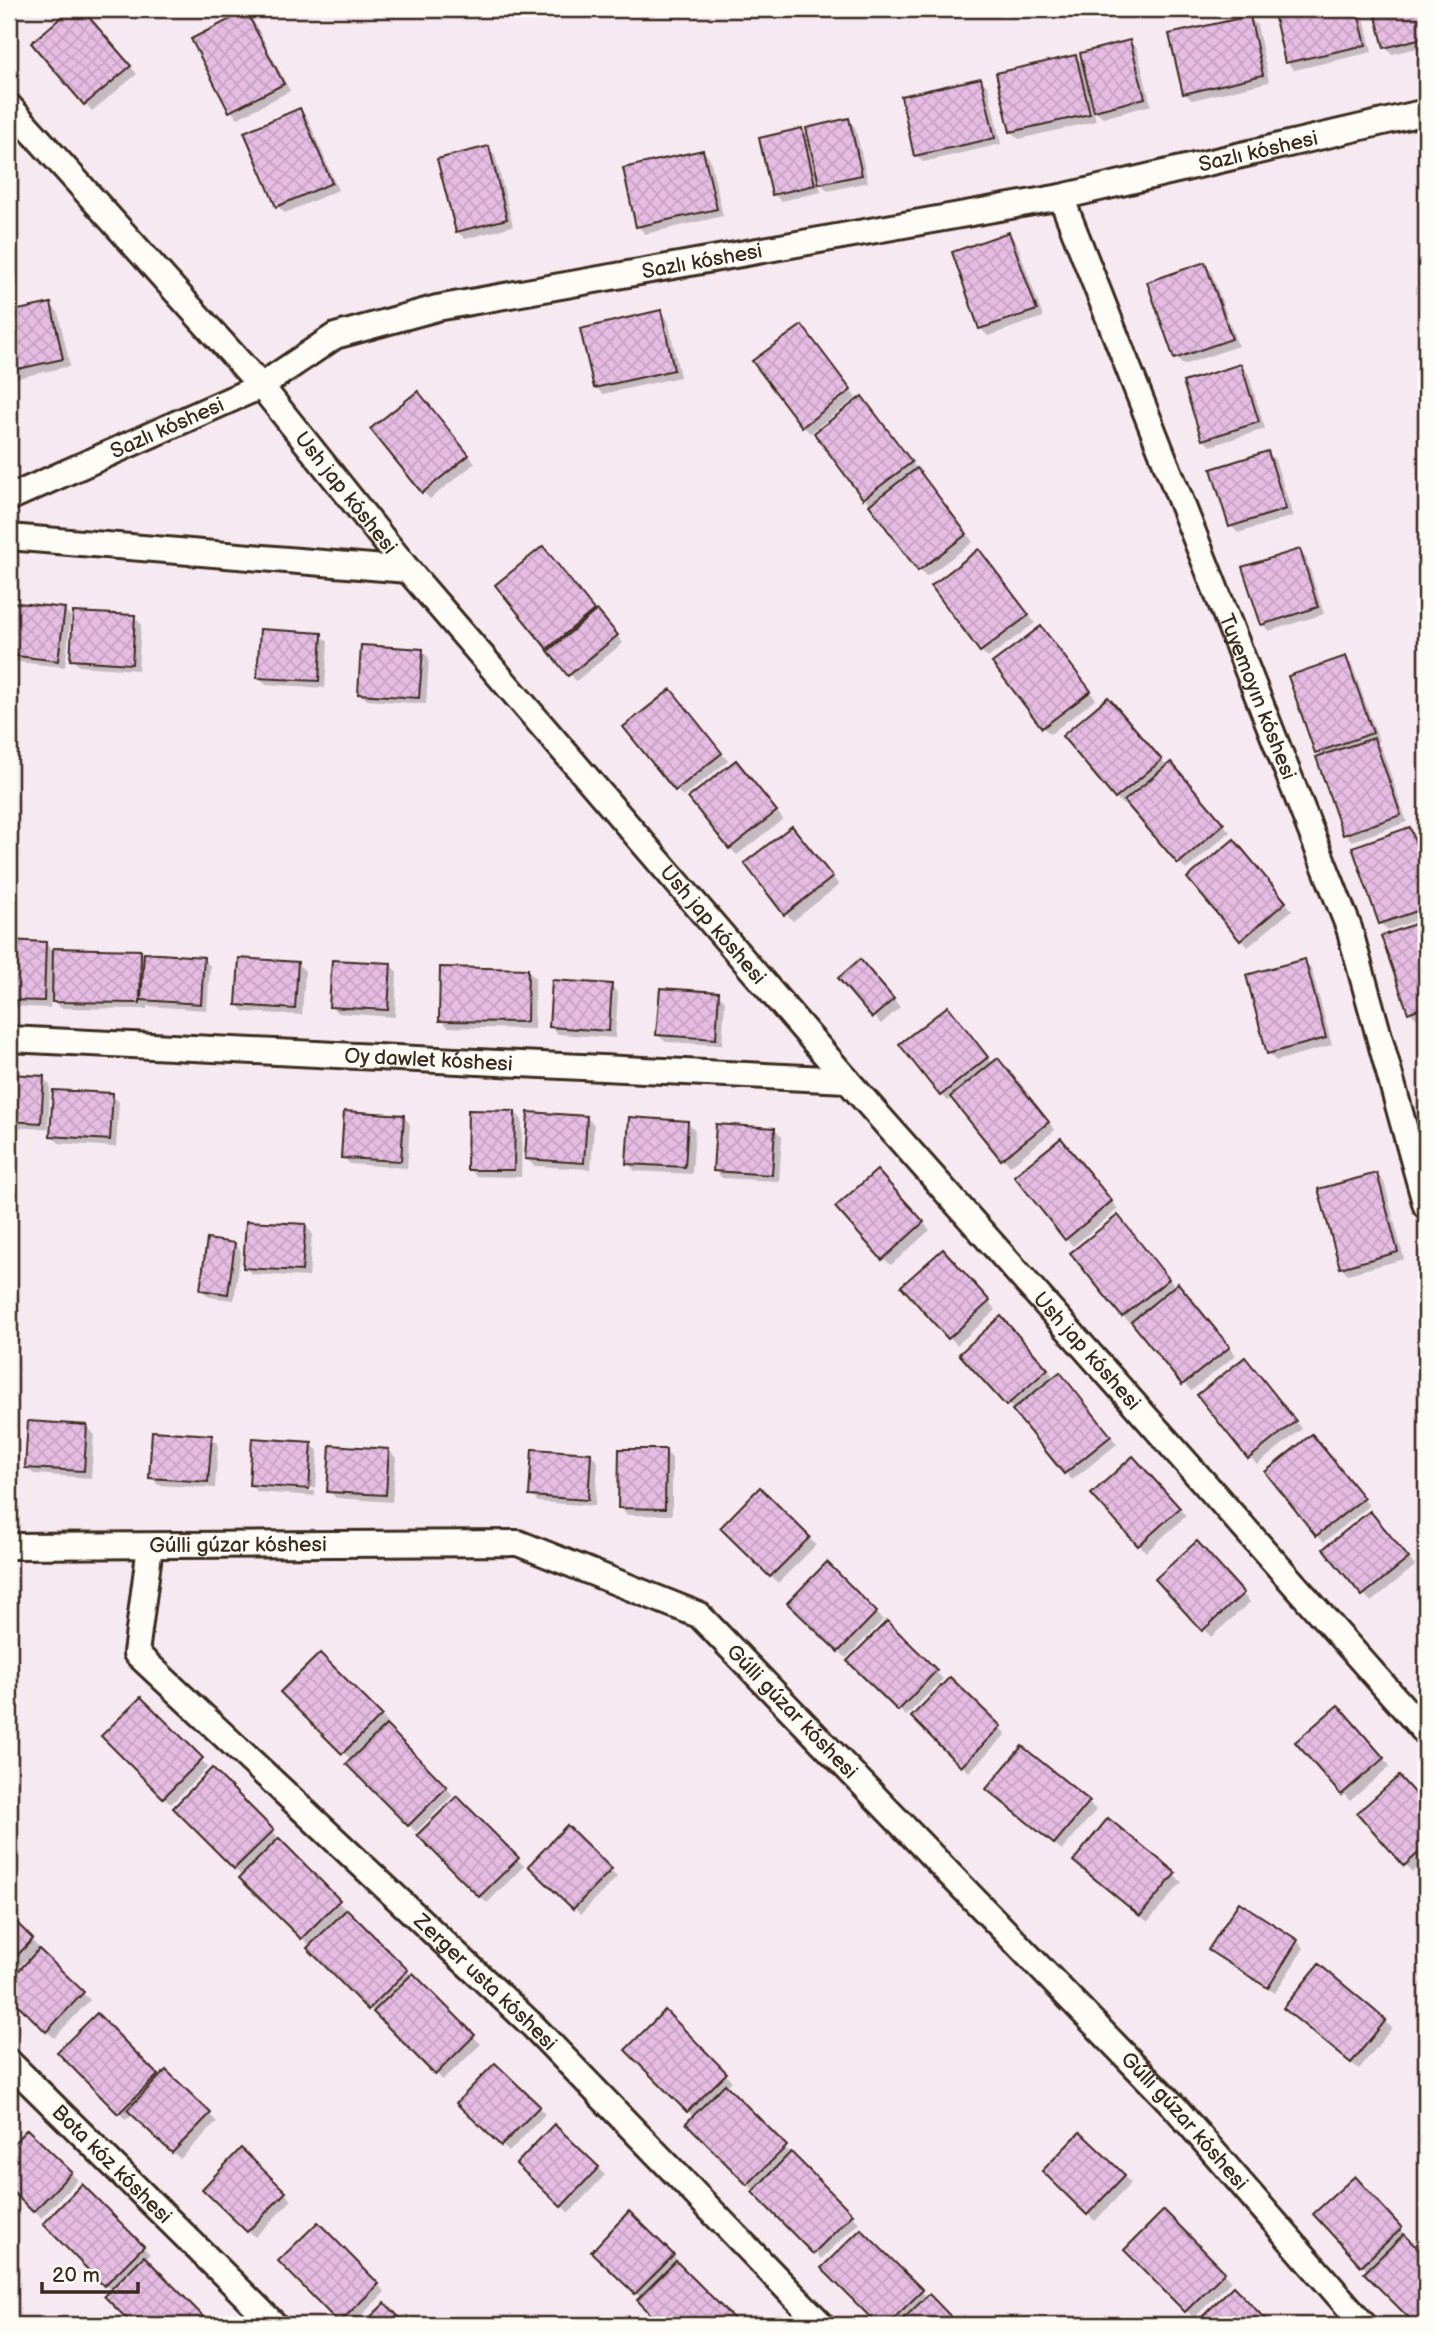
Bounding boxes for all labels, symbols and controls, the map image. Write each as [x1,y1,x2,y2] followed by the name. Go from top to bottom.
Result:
[1196,126,1320,178] street label: Sazlı kóshesi
[640,238,764,284] street label: Sazlı kóshesi
[107,392,228,464] street label: Sazlı kóshesi
[289,427,402,559] street label: Ush jap kóshesi
[1213,610,1301,783] street label: Tuyemoyın kóshesi
[655,860,771,990] street label: Ush jap kóshesi
[344,1043,513,1077] street label: Oy dawlet kóshesi
[1028,1287,1146,1415] street label: Ush jap kóshesi
[149,1532,327,1558] street label: Gúlli gúzar kóshesi
[721,1639,863,1784] street label: Gúlli gúzar kóshesi
[408,1908,562,2056] street label: Zerger usta kóshesi
[1115,2047,1253,2195] street label: Gúlli gúzar kóshesi
[47,2100,177,2229] street label: Bota kóz kóshesi
[42,2250,138,2294] scale bar
[52,2263,100,2288] text: 20 m

